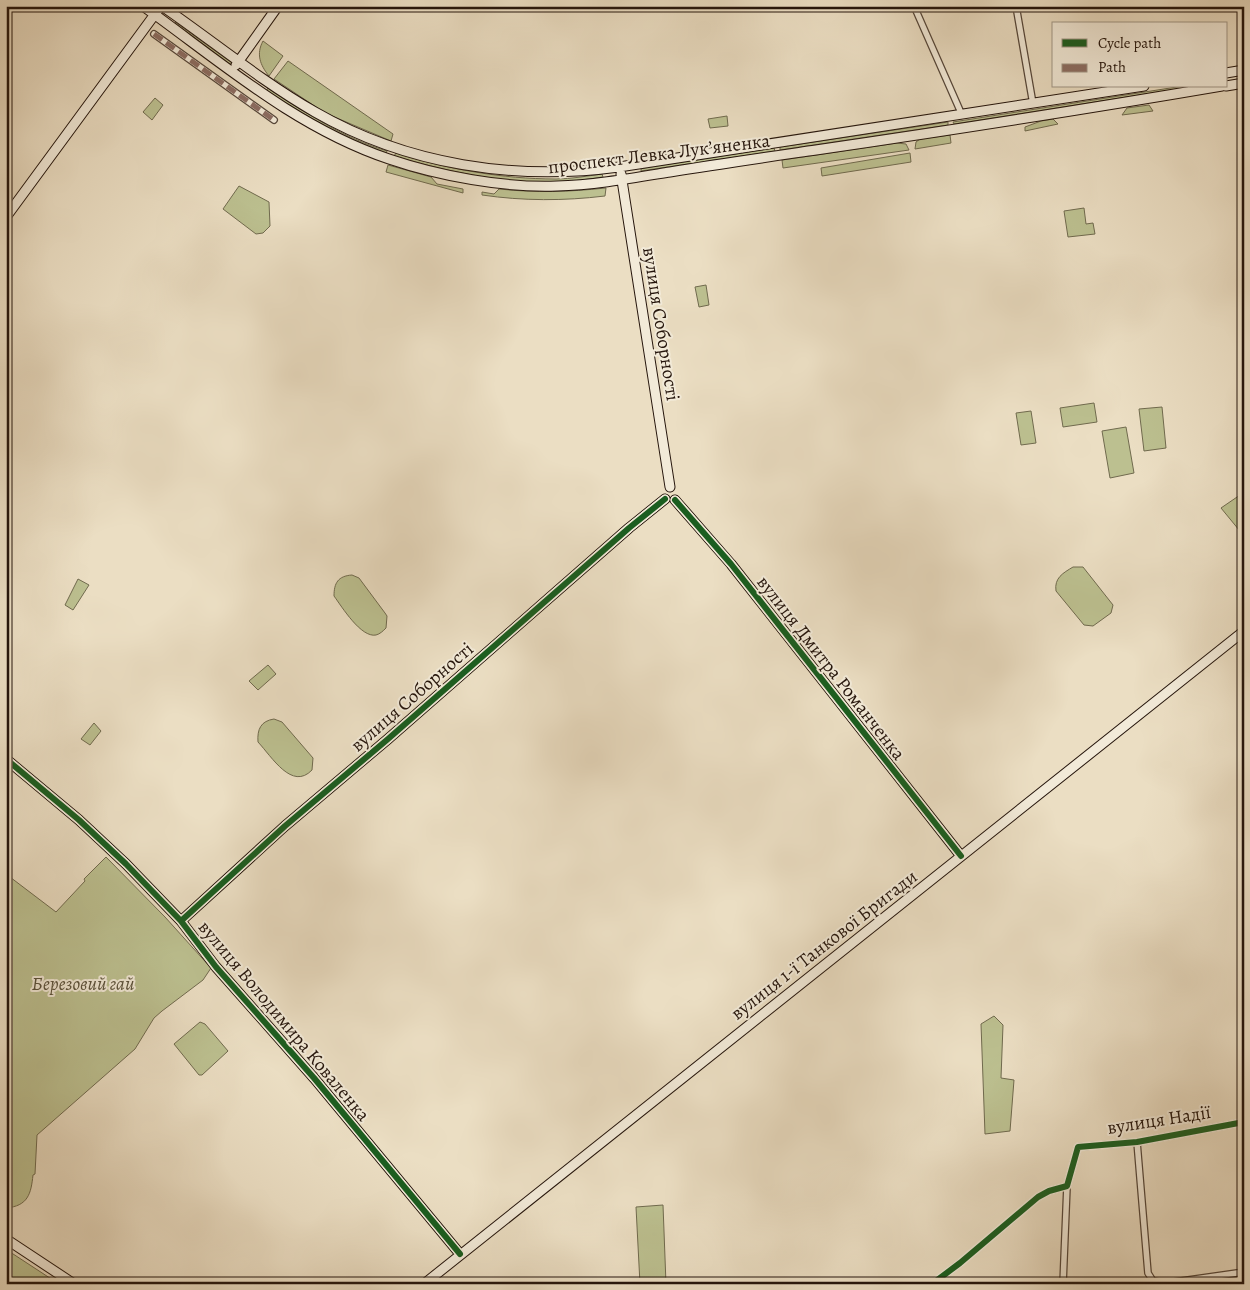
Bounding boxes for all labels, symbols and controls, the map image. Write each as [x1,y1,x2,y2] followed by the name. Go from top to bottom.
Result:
[1052,22,1228,88] legend
[1098,33,1161,53] text: Cycle path
[1098,57,1126,77] text: Path
[546,127,772,181] street label: проспект Левка Лукʼяненка
[636,245,686,403] street label: вулиця Соборності
[751,570,911,766] street label: вулиця Дмитра Романченка
[345,636,479,758] street label: вулиця Соборності
[725,864,923,1026] street label: вулиця 1-ї Танкової Бригади
[192,915,376,1127] street label: вулиця Володимира Коваленка
[32,971,134,997] park label: Березовий гай
[1105,1099,1213,1141] street label: вулиця Надії

